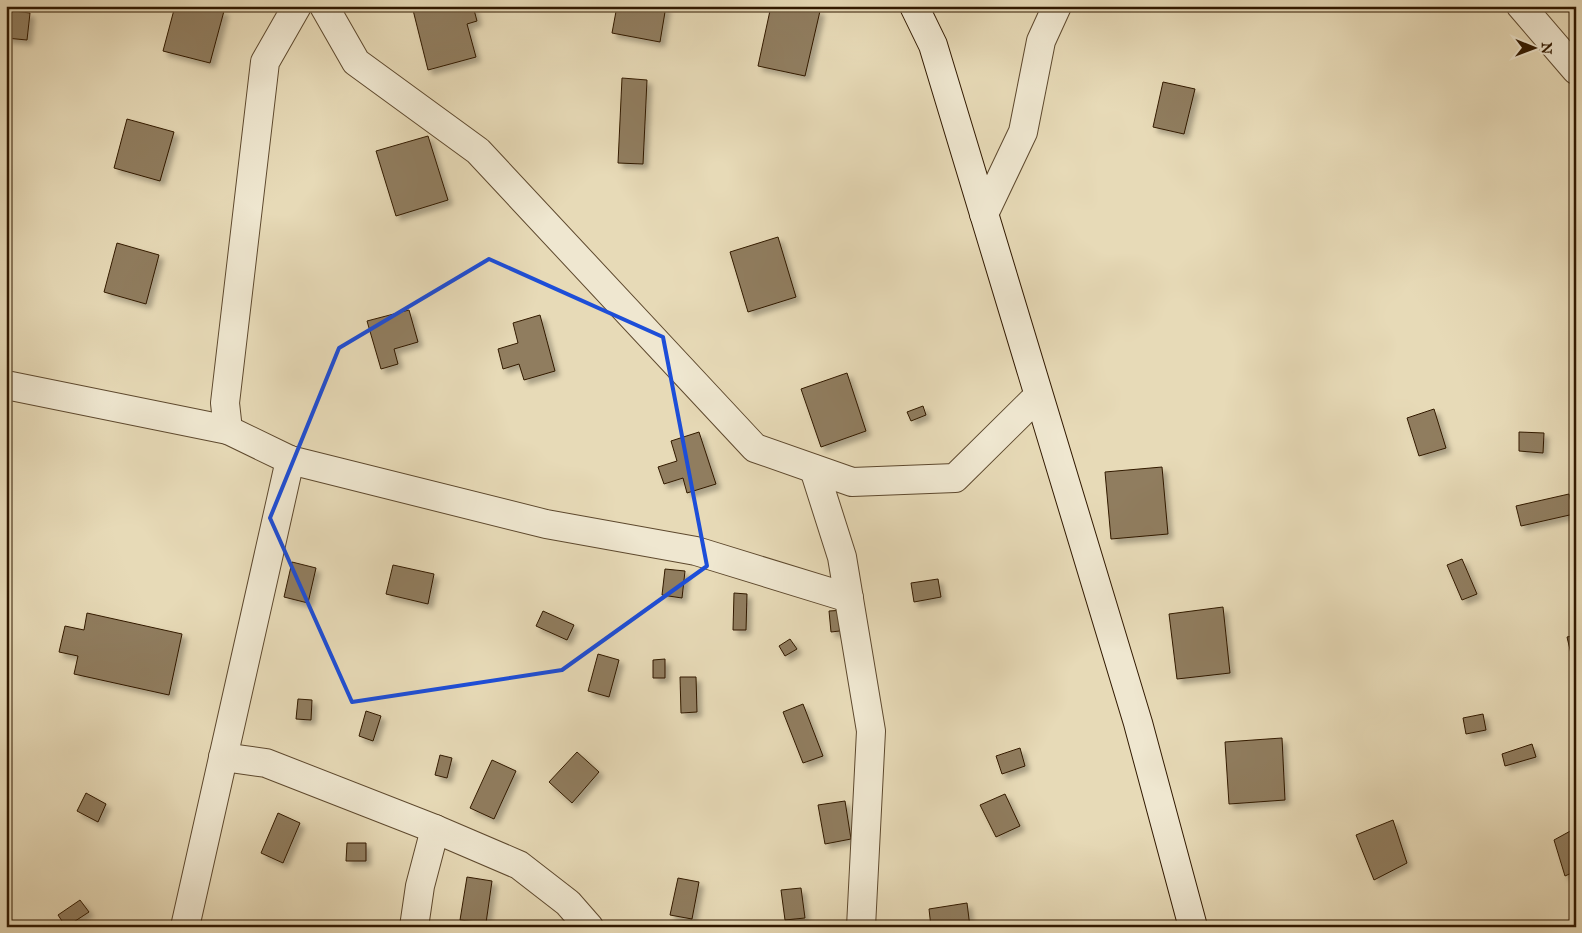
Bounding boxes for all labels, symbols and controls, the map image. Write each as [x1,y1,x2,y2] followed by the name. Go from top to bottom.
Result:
[1510,22,1560,72] north arrow
[1538,42,1555,54] text: N

